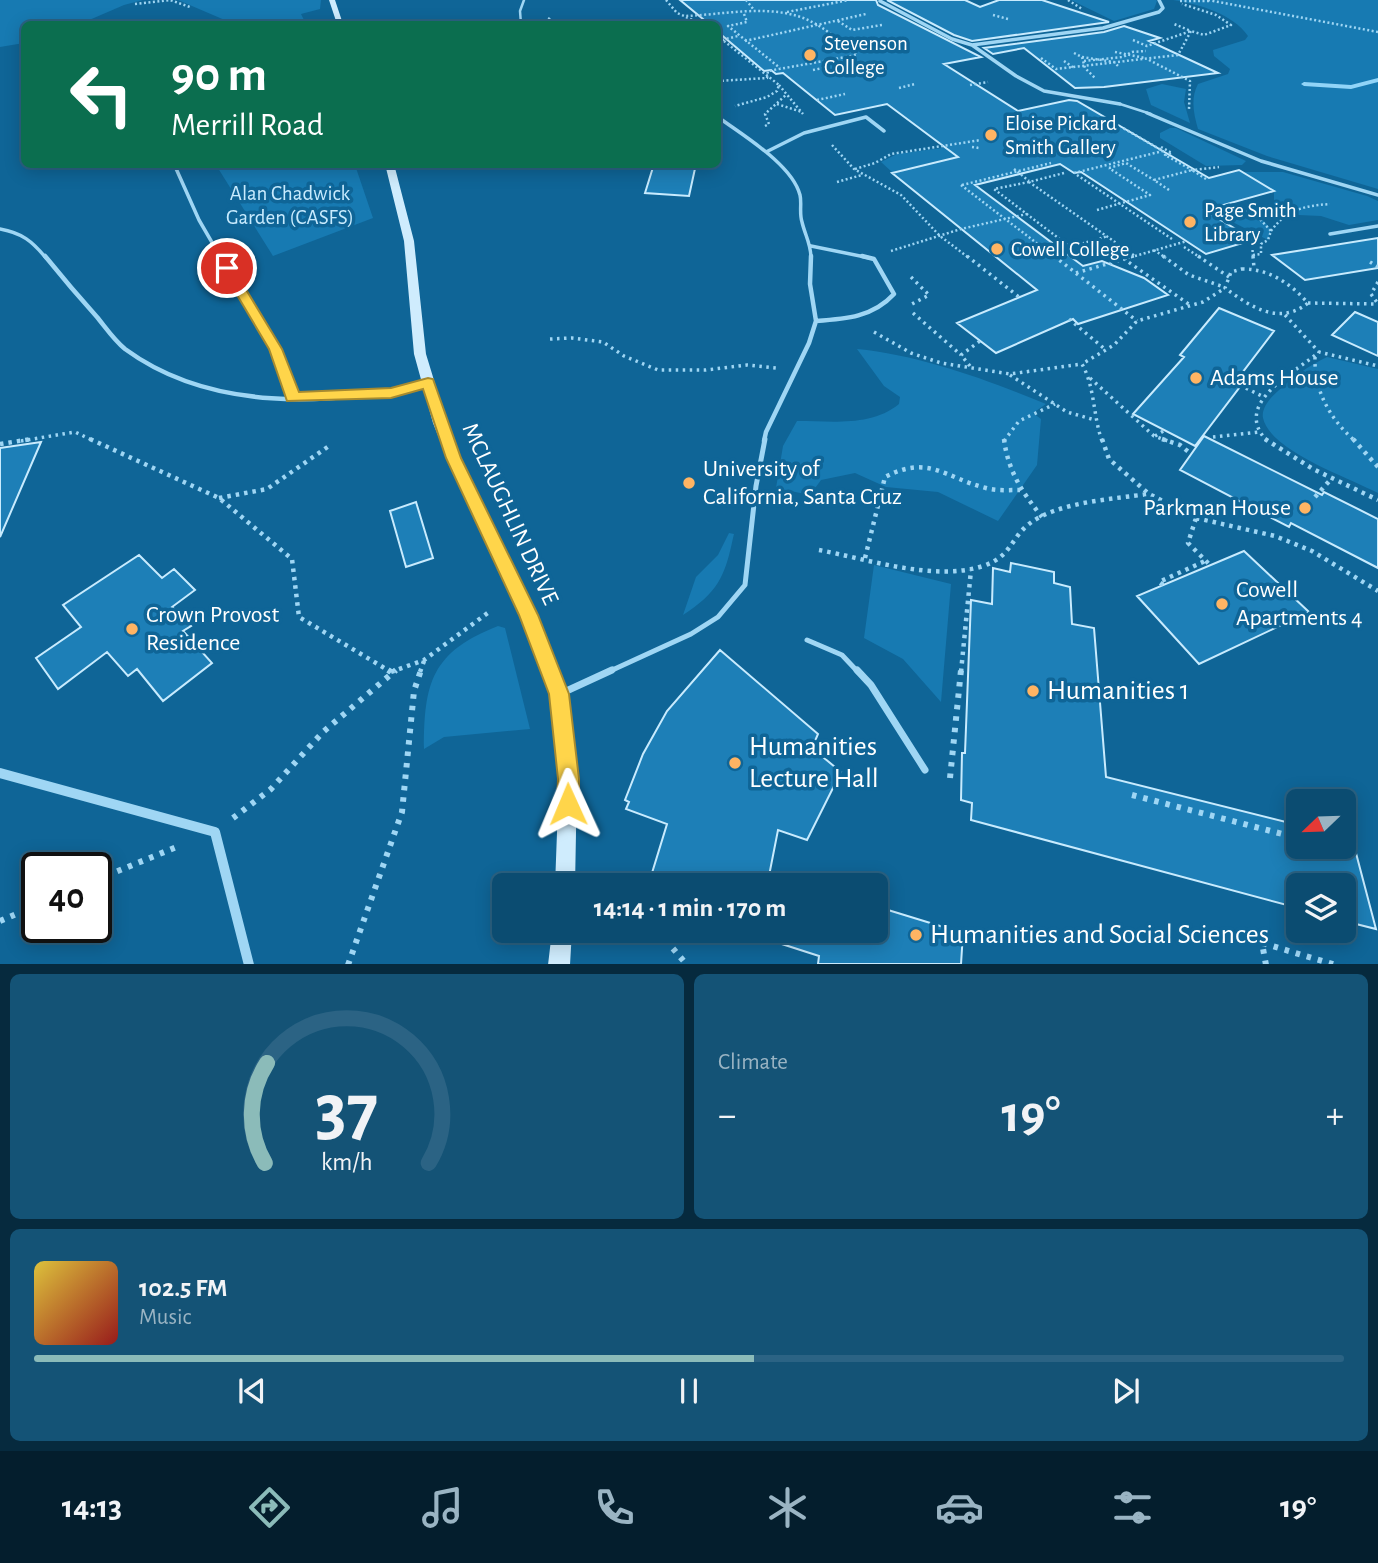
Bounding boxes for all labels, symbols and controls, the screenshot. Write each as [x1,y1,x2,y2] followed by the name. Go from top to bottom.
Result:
[824,33,908,78] place label: Stevenson College
[802,47,818,63] marker: Stevenson College
[56,49,147,140] icon: left
[171,51,267,100] text: 90 m
[171,109,324,141] text: Merrill Road
[1005,113,1117,158] place label: Eloise Pickard Smith Gallery
[983,127,999,143] marker: Eloise Pickard Smith Gallery
[226,183,354,228] park label: Alan Chadwick Garden (CASFS)
[1204,200,1297,245] place label: Page Smith Library
[1182,214,1198,230] marker: Page Smith Library
[197,238,257,298] pin
[1011,239,1129,260] place label: Cowell College
[989,241,1005,257] marker: Cowell College
[208,249,246,287] icon: arrive
[1210,366,1339,390] place label: Adams House
[1188,370,1204,386] marker: Adams House
[457,419,563,609] street label: MCLAUGHLIN DRIVE
[703,457,902,509] place label: University of California, Santa Cruz
[681,475,697,491] marker: University of California, Santa Cruz
[1143,496,1291,520] place label: Parkman House
[1297,500,1313,516] marker: Parkman House
[1236,578,1363,630] place label: Cowell Apartments 4
[1214,596,1230,612] marker: Cowell Apartments 4
[146,603,279,655] place label: Crown Provost Residence
[124,621,140,637] marker: Crown Provost Residence
[1047,677,1189,705] place label: Humanities 1
[1025,683,1041,699] marker: Humanities 1
[749,733,879,793] place label: Humanities Lecture Hall
[727,755,743,771] marker: Humanities Lecture Hall
[531,767,605,841] position arrow
[1286,789,1356,859] north arrow
[1286,789,1356,943] map controls
[21,852,112,943] speed limit sign: 40
[1286,873,1356,943] button: layers
[594,895,786,921] text: 14:14 · 1 min · 170 m
[930,921,1269,949] place label: Humanities and Social Sciences
[908,927,924,943] marker: Humanities and Social Sciences
[718,1051,788,1074] text: Climate
[316,1075,378,1148] text: 37
[1001,1089,1061,1141] text: 19°
[718,1097,736,1135] text: −
[1326,1097,1344,1135] text: +
[321,1149,373,1174] text: km/h
[139,1275,228,1301] text: 102.5 FM
[139,1306,191,1329] text: Music
[233,1372,271,1410] icon: previous
[670,1372,708,1410] icon: pause
[1107,1372,1145,1410] icon: next
[245,1483,294,1532] icon: directions
[418,1483,467,1532] icon: music
[590,1483,639,1532] icon: phone
[763,1483,812,1532] icon: climate
[935,1483,984,1532] icon: car
[1108,1483,1157,1532] icon: filters
[62,1491,122,1523] text: 14:13
[1280,1491,1316,1523] text: 19°

